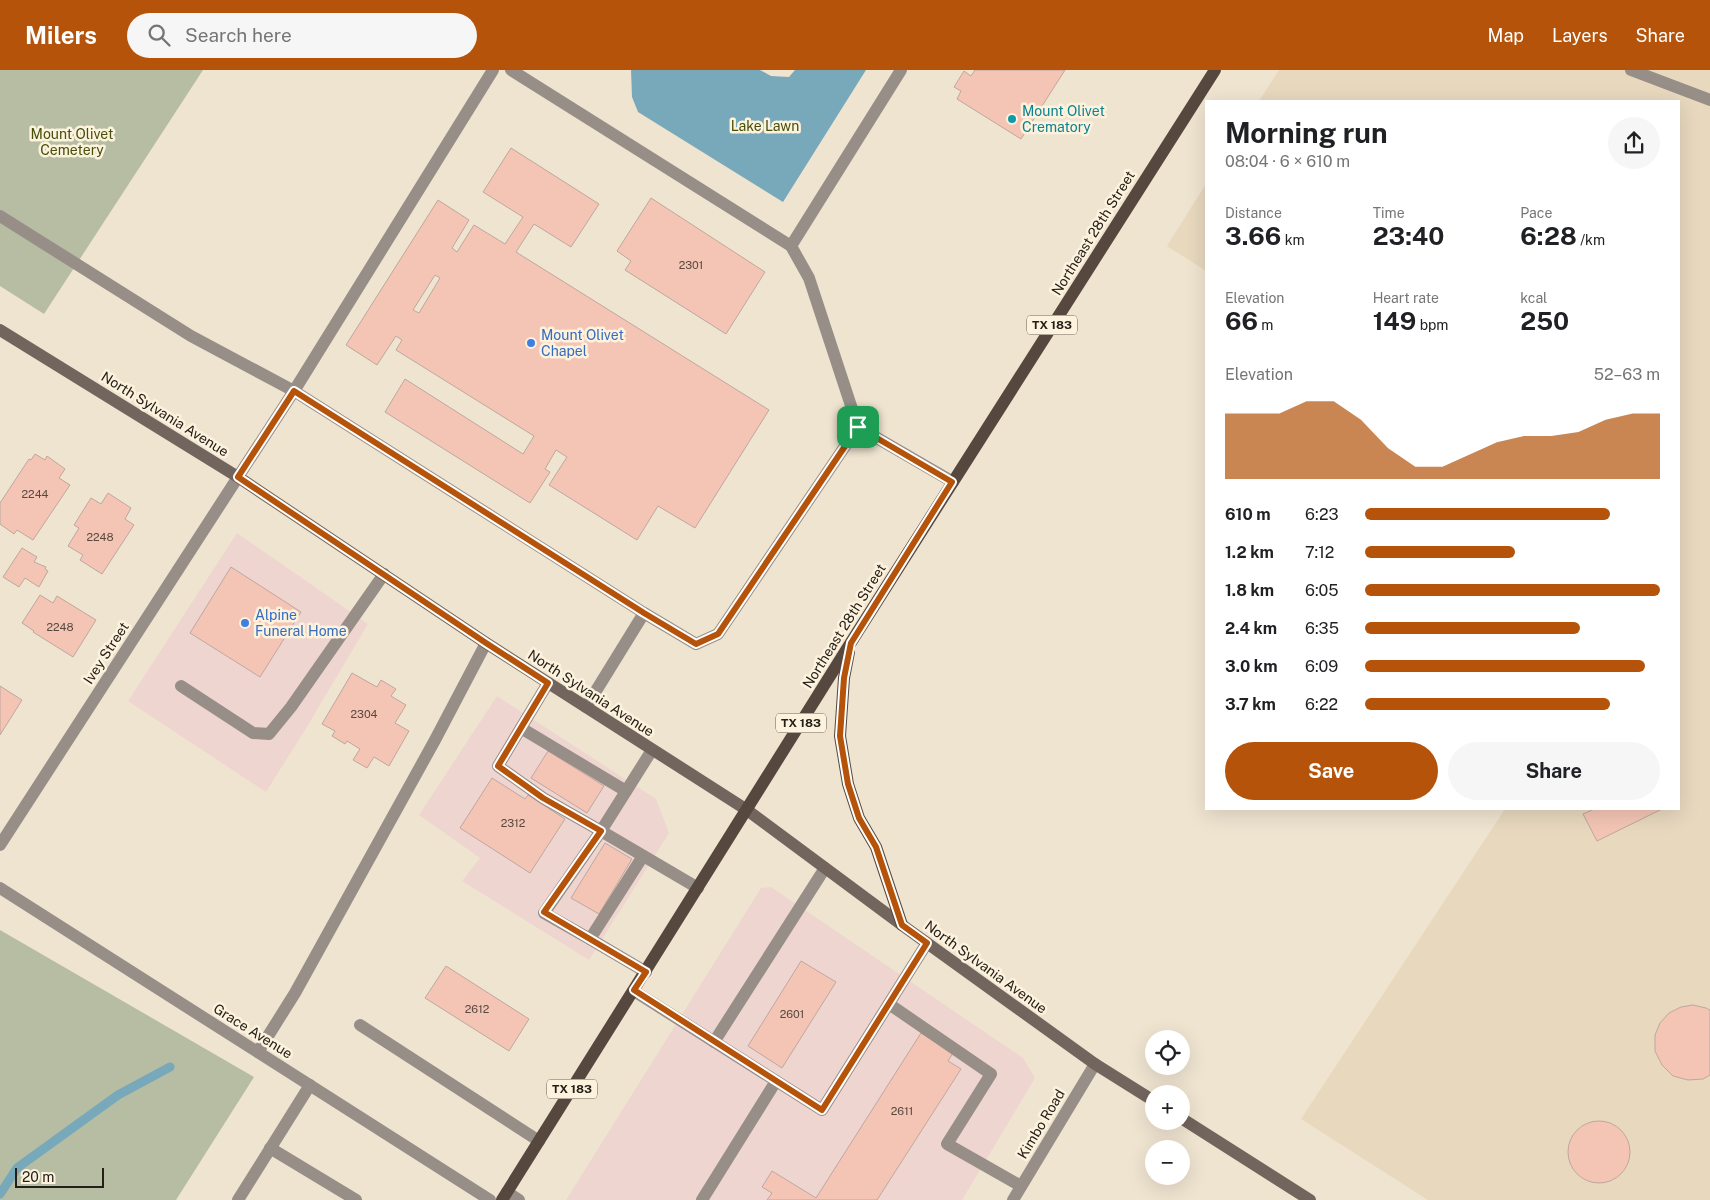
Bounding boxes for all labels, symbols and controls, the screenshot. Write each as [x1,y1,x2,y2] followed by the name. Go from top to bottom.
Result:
[127,13,477,58] search box
[25,21,97,49] text: Milers
[145,21,173,49] icon: search
[185,24,292,46] text: Search here
[1488,25,1524,46] text: Map
[1552,25,1608,46] text: Layers
[1636,25,1685,46] text: Share
[1022,103,1105,135] place label: Mount Olivet Crematory
[1006,113,1018,125] marker: Mount Olivet Crematory
[1225,116,1388,149] text: Morning run
[1608,117,1660,169] button: share
[731,118,799,134] park label: Lake Lawn
[31,126,113,158] park label: Mount Olivet Cemetery
[1225,152,1350,171] text: 08:04 · 6 × 610 m
[1048,168,1138,298] street label: Northeast 28th Street
[1225,205,1282,221] text: Distance
[1373,205,1405,221] text: Time
[1520,205,1552,221] text: Pace
[1225,221,1281,251] text: 3.66
[1373,221,1444,251] text: 23:40
[1520,221,1577,251] text: 6:28
[1281,232,1305,248] text: km
[1577,232,1605,248] text: /km
[679,259,703,271] house number: 2301
[1225,290,1284,306] text: Elevation
[1373,290,1439,306] text: Heart rate
[1520,290,1547,306] text: kcal
[1225,306,1258,336] text: 66
[1373,306,1416,336] text: 149
[1520,306,1569,336] text: 250
[1027,316,1077,334] road number: TX 183
[1258,317,1273,333] text: m
[1416,317,1448,333] text: bpm
[541,327,624,359] place label: Mount Olivet Chapel
[525,337,537,349] marker: Mount Olivet Chapel
[1225,365,1293,384] text: Elevation
[1594,365,1660,384] text: 52–63 m
[98,368,232,460] street label: North Sylvania Avenue
[837,406,879,448] pin
[844,413,872,441] icon: arrive
[22,488,49,500] house number: 2244
[1225,505,1271,524] text: 610 m
[1305,505,1339,524] text: 6:23
[86,531,114,543] house number: 2248
[1225,543,1274,562] text: 1.2 km
[1305,543,1334,562] text: 7:12
[799,561,889,691] street label: Northeast 28th Street
[1225,581,1274,600] text: 1.8 km
[1305,581,1339,600] text: 6:05
[255,607,347,639] place label: Alpine Funeral Home
[239,617,251,629] marker: Alpine Funeral Home
[80,619,132,687] street label: Ivey Street
[1225,619,1277,638] text: 2.4 km
[1305,619,1339,638] text: 6:35
[46,621,74,633] house number: 2248
[525,646,657,740] street label: North Sylvania Avenue
[1225,657,1277,676] text: 3.0 km
[1305,657,1338,676] text: 6:09
[1225,695,1276,714] text: 3.7 km
[1305,695,1338,714] text: 6:22
[350,708,378,720] house number: 2304
[776,714,826,732] road number: TX 183
[1225,742,1438,800] button: Save
[1448,742,1660,800] button: Share
[501,817,526,829] house number: 2312
[922,917,1050,1017] street label: North Sylvania Avenue
[211,1000,296,1062] street label: Grace Avenue
[465,1003,490,1015] house number: 2612
[780,1008,804,1020] house number: 2601
[1145,1030,1190,1185] map controls
[1145,1030,1190,1075] button: locate
[547,1080,597,1098] road number: TX 183
[1145,1085,1190,1130] button: +
[1014,1086,1068,1162] street label: Kimbo Road
[891,1105,913,1117] house number: 2611
[1145,1140,1190,1185] button: −
[15,1165,104,1188] scale bar
[22,1169,54,1185] text: 20 m

